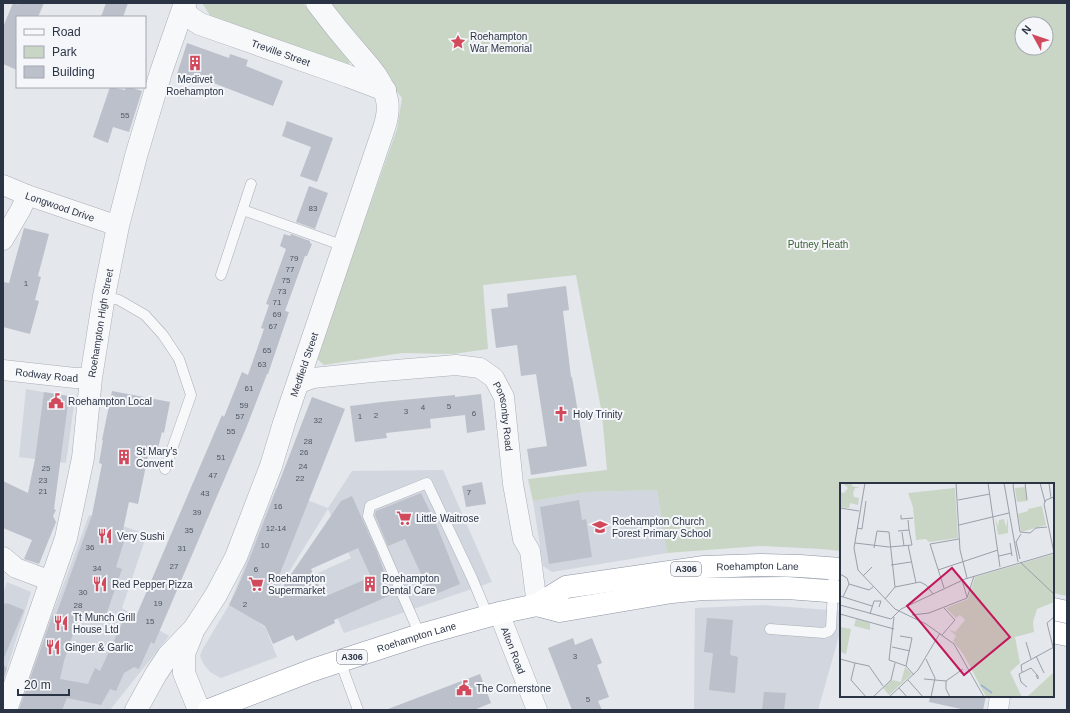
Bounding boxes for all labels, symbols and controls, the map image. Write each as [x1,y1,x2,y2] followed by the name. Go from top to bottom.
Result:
[16,16,146,88] legend
[1014,16,1054,56] north arrow
[1019,23,1034,36] text: N
[52,25,81,39] text: Road
[470,31,532,54] place label: Roehampton War Memorial
[449,33,467,51] place icon: Roehampton War Memorial
[250,37,312,68] street label: Treville Street
[52,45,78,59] text: Park
[186,54,204,72] building icon: Medivet Roehampton
[52,65,95,79] text: Building
[166,74,224,97] place label: Medivet Roehampton
[121,111,130,120] house number: 55
[24,189,97,223] street label: Longwood Drive
[309,204,318,213] house number: 83
[788,239,848,250] park label: Putney Heath
[290,254,299,263] house number: 79
[286,265,295,274] house number: 77
[86,268,115,378] street label: Roehampton High Street
[282,276,291,285] house number: 75
[24,279,29,288] house number: 1
[278,287,287,296] house number: 73
[273,298,282,307] house number: 71
[273,310,282,319] house number: 69
[269,322,278,331] house number: 67
[288,331,320,398] street label: Medfield Street
[263,346,272,355] house number: 65
[258,360,267,369] house number: 63
[15,366,78,384] street label: Rodway Road
[491,379,515,452] street label: Ponsonby Road
[245,384,254,393] house number: 61
[47,392,65,410] public building icon: Roehampton Local
[68,396,152,407] place label: Roehampton Local
[240,401,249,410] house number: 59
[447,402,452,411] house number: 5
[421,403,426,412] house number: 4
[552,405,570,423] church icon: Holy Trinity
[404,407,409,416] house number: 3
[472,409,477,418] house number: 6
[573,409,622,420] place label: Holy Trinity
[374,411,379,420] house number: 2
[236,412,245,421] house number: 57
[358,412,363,421] house number: 1
[314,416,323,425] house number: 32
[227,427,236,436] house number: 55
[304,437,313,446] house number: 28
[136,446,177,469] place label: St Mary's Convent
[115,448,133,466] building icon: St Mary's Convent
[300,448,309,457] house number: 26
[217,453,226,462] house number: 51
[299,462,308,471] house number: 24
[42,464,51,473] house number: 25
[209,471,218,480] house number: 47
[296,474,305,483] house number: 22
[39,476,48,485] house number: 23
[840,483,1054,697] inset map
[39,487,48,496] house number: 21
[467,488,472,497] house number: 7
[201,489,210,498] house number: 43
[274,502,283,511] house number: 16
[193,508,202,517] house number: 39
[395,509,413,527] supermarket icon: Little Waitrose
[416,513,479,524] place label: Little Waitrose
[612,516,711,539] place label: Roehampton Church Forest Primary School
[591,518,609,536] school or university icon: Roehampton Church Forest Primary School
[266,524,287,533] house number: 12-14
[185,526,194,535] house number: 35
[96,527,114,545] restaurant icon: Very Sushi
[117,531,165,542] place label: Very Sushi
[261,541,270,550] house number: 10
[86,543,95,552] house number: 36
[178,544,187,553] house number: 31
[716,559,799,572] street label: Roehampton Lane
[170,562,179,571] house number: 27
[671,562,701,576] road number: A306
[93,564,102,573] house number: 34
[254,565,259,574] house number: 6
[268,573,325,596] place label: Roehampton Supermarket
[382,573,439,596] place label: Roehampton Dental Care
[91,575,109,593] restaurant icon: Red Pepper Pizza
[247,575,265,593] supermarket icon: Roehampton Supermarket
[361,575,379,593] building icon: Roehampton Dental Care
[112,579,193,590] place label: Red Pepper Pizza
[79,588,88,597] house number: 30
[154,599,163,608] house number: 19
[243,600,248,609] house number: 2
[74,601,83,610] house number: 28
[73,612,135,635] place label: Tt Munch Grill House Ltd
[52,614,70,632] restaurant icon: Tt Munch Grill House Ltd
[146,617,155,626] house number: 15
[375,620,458,654] street label: Roehampton Lane
[499,625,528,675] street label: Alton Road
[44,638,62,656] restaurant icon: Ginger & Garlic
[65,642,133,653] place label: Ginger & Garlic
[337,650,367,664] road number: A306
[573,652,578,661] house number: 3
[18,671,69,697] scale bar
[24,678,51,692] text: 20 m
[455,679,473,697] public building icon: The Cornerstone
[476,683,551,694] place label: The Cornerstone
[586,695,591,704] house number: 5

